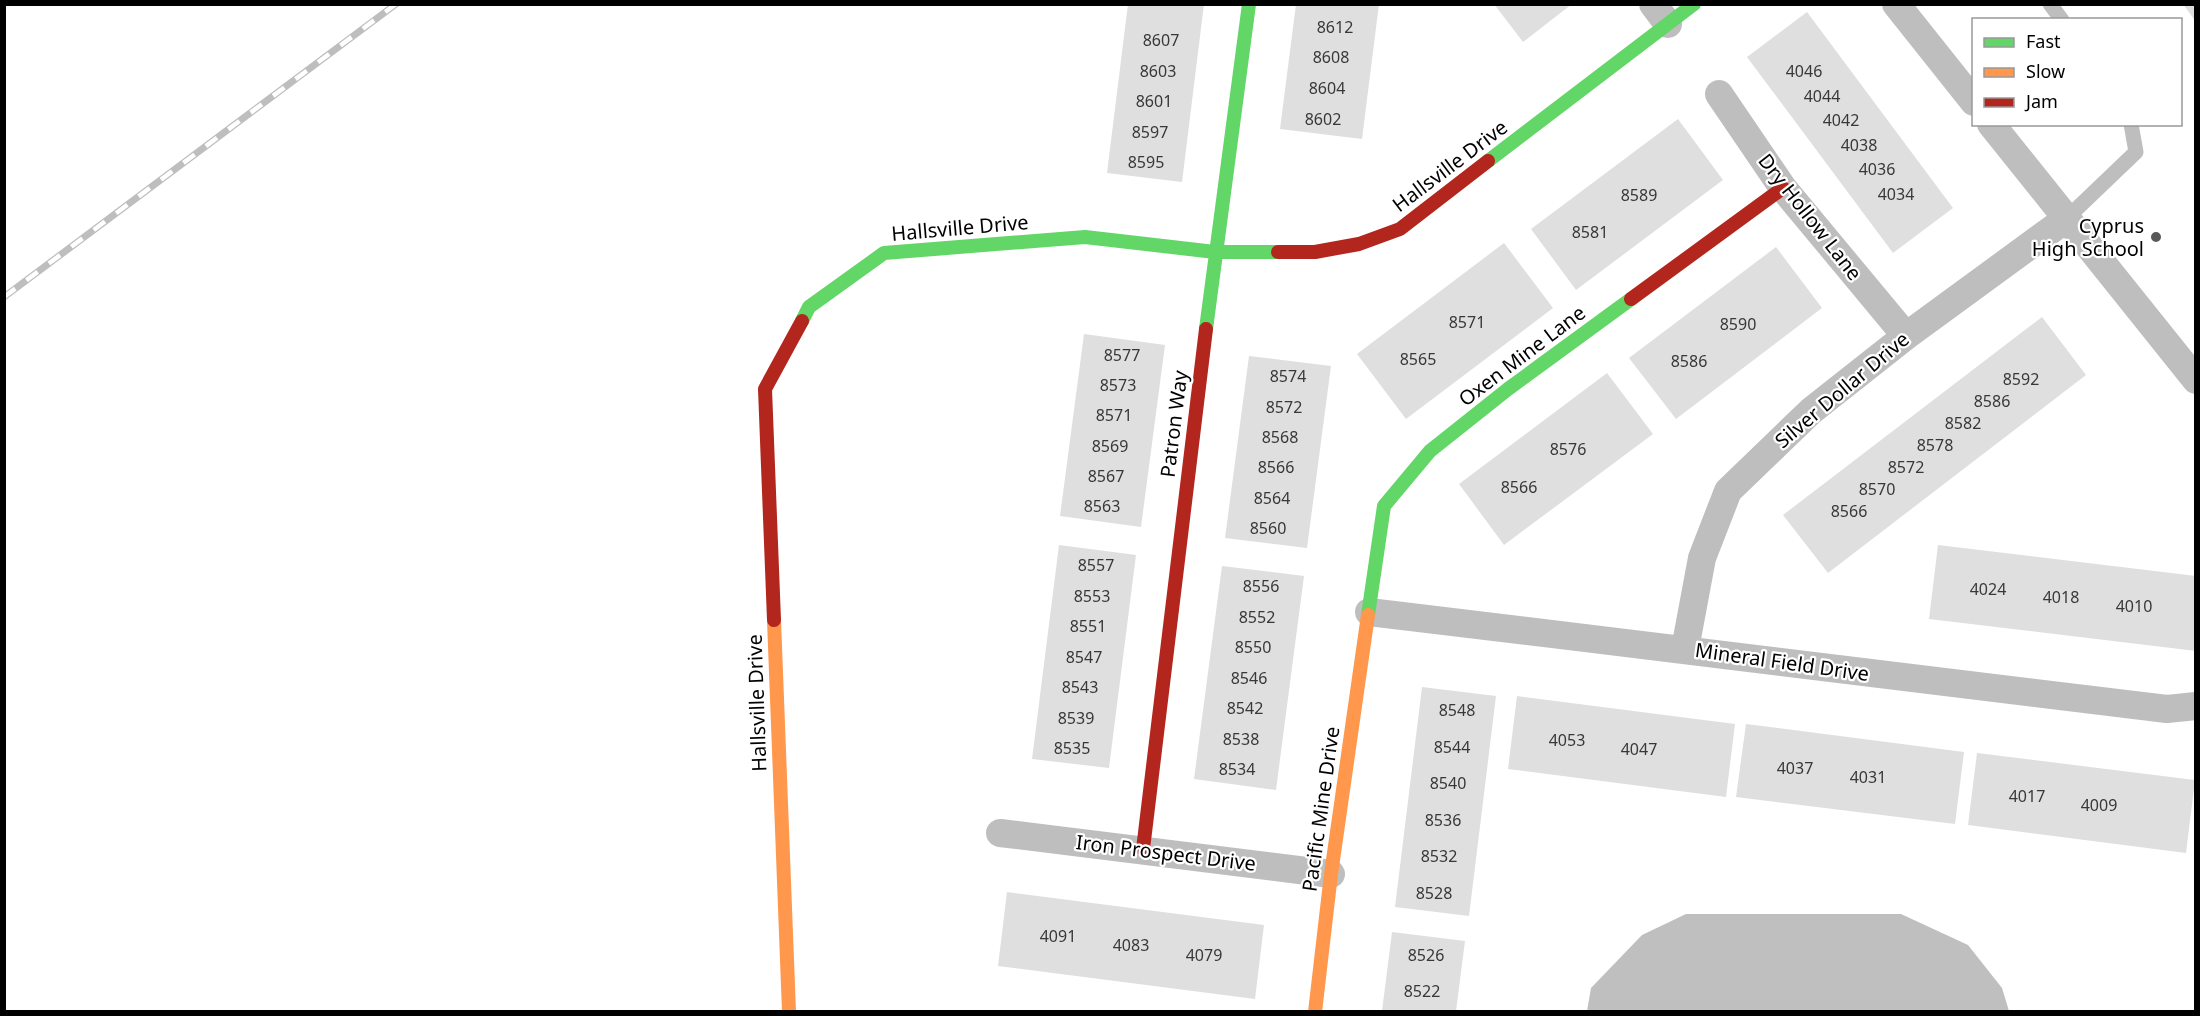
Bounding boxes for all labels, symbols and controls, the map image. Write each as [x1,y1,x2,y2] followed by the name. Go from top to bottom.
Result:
[1317,16,1353,38] house number: 8612
[1972,18,2182,126] legend
[1143,29,1179,51] house number: 8607
[2026,29,2061,53] text: Fast
[1313,46,1349,68] house number: 8608
[2026,59,2065,83] text: Slow
[1140,60,1176,82] house number: 8603
[1786,60,1822,82] house number: 4046
[1309,77,1345,99] house number: 8604
[1804,85,1840,107] house number: 4044
[2024,89,2058,113] text: Jam
[1136,90,1172,112] house number: 8601
[1305,108,1341,130] house number: 8602
[1823,109,1859,131] house number: 4042
[1387,113,1513,218] street label: Hallsville Drive
[1132,121,1168,143] house number: 8597
[1841,134,1877,156] house number: 4038
[1753,148,1868,285] street label: Dry Hollow Lane
[1128,151,1164,173] house number: 8595
[1859,158,1895,180] house number: 4036
[1878,183,1914,205] house number: 4034
[1621,184,1657,206] house number: 8589
[890,208,1030,247] street label: Hallsville Drive
[2032,212,2144,262] place label: Cyprus High School
[1572,221,1608,243] house number: 8581
[2149,230,2163,244] marker: Cyprus High School
[1453,299,1591,412] street label: Oxen Mine Lane
[1449,311,1485,333] house number: 8571
[1720,313,1756,335] house number: 8590
[1769,325,1914,454] street label: Silver Dollar Drive
[1104,344,1140,366] house number: 8577
[1400,348,1436,370] house number: 8565
[1671,350,1707,372] house number: 8586
[1270,365,1306,387] house number: 8574
[1154,368,1194,479] street label: Patron Way
[2003,368,2039,390] house number: 8592
[1100,374,1136,396] house number: 8573
[1974,390,2010,412] house number: 8586
[1266,396,1302,418] house number: 8572
[1096,404,1132,426] house number: 8571
[1945,412,1981,434] house number: 8582
[1262,426,1298,448] house number: 8568
[1917,434,1953,456] house number: 8578
[1092,435,1128,457] house number: 8569
[1550,438,1586,460] house number: 8576
[1258,456,1294,478] house number: 8566
[1888,456,1924,478] house number: 8572
[1088,465,1124,487] house number: 8567
[1501,476,1537,498] house number: 8566
[1859,478,1895,500] house number: 8570
[1254,487,1290,509] house number: 8564
[1084,495,1120,517] house number: 8563
[1831,500,1867,522] house number: 8566
[1250,517,1286,539] house number: 8560
[1078,554,1114,576] house number: 8557
[1243,575,1279,597] house number: 8556
[1970,578,2006,600] house number: 4024
[1074,585,1110,607] house number: 8553
[2043,586,2079,608] house number: 4018
[2116,595,2152,617] house number: 4010
[1239,606,1275,628] house number: 8552
[1070,615,1106,637] house number: 8551
[741,634,772,772] street label: Hallsville Drive
[1235,636,1271,658] house number: 8550
[1693,636,1871,687] street label: Mineral Field Drive
[1066,646,1102,668] house number: 8547
[1231,667,1267,689] house number: 8546
[1062,676,1098,698] house number: 8543
[1227,697,1263,719] house number: 8542
[1439,699,1475,721] house number: 8548
[1058,707,1094,729] house number: 8539
[1296,725,1345,893] street label: Pacific Mine Drive
[1223,728,1259,750] house number: 8538
[1549,729,1585,751] house number: 4053
[1434,736,1470,758] house number: 8544
[1054,737,1090,759] house number: 8535
[1621,738,1657,760] house number: 4047
[1777,757,1813,779] house number: 4037
[1219,758,1255,780] house number: 8534
[1850,766,1886,788] house number: 4031
[1430,772,1466,794] house number: 8540
[2009,785,2045,807] house number: 4017
[2081,794,2117,816] house number: 4009
[1425,809,1461,831] house number: 8536
[1075,828,1258,877] street label: Iron Prospect Drive
[1421,845,1457,867] house number: 8532
[1416,882,1452,904] house number: 8528
[1040,925,1076,947] house number: 4091
[1113,934,1149,956] house number: 4083
[1186,944,1222,966] house number: 4079
[1408,944,1444,966] house number: 8526
[1404,980,1440,1002] house number: 8522

